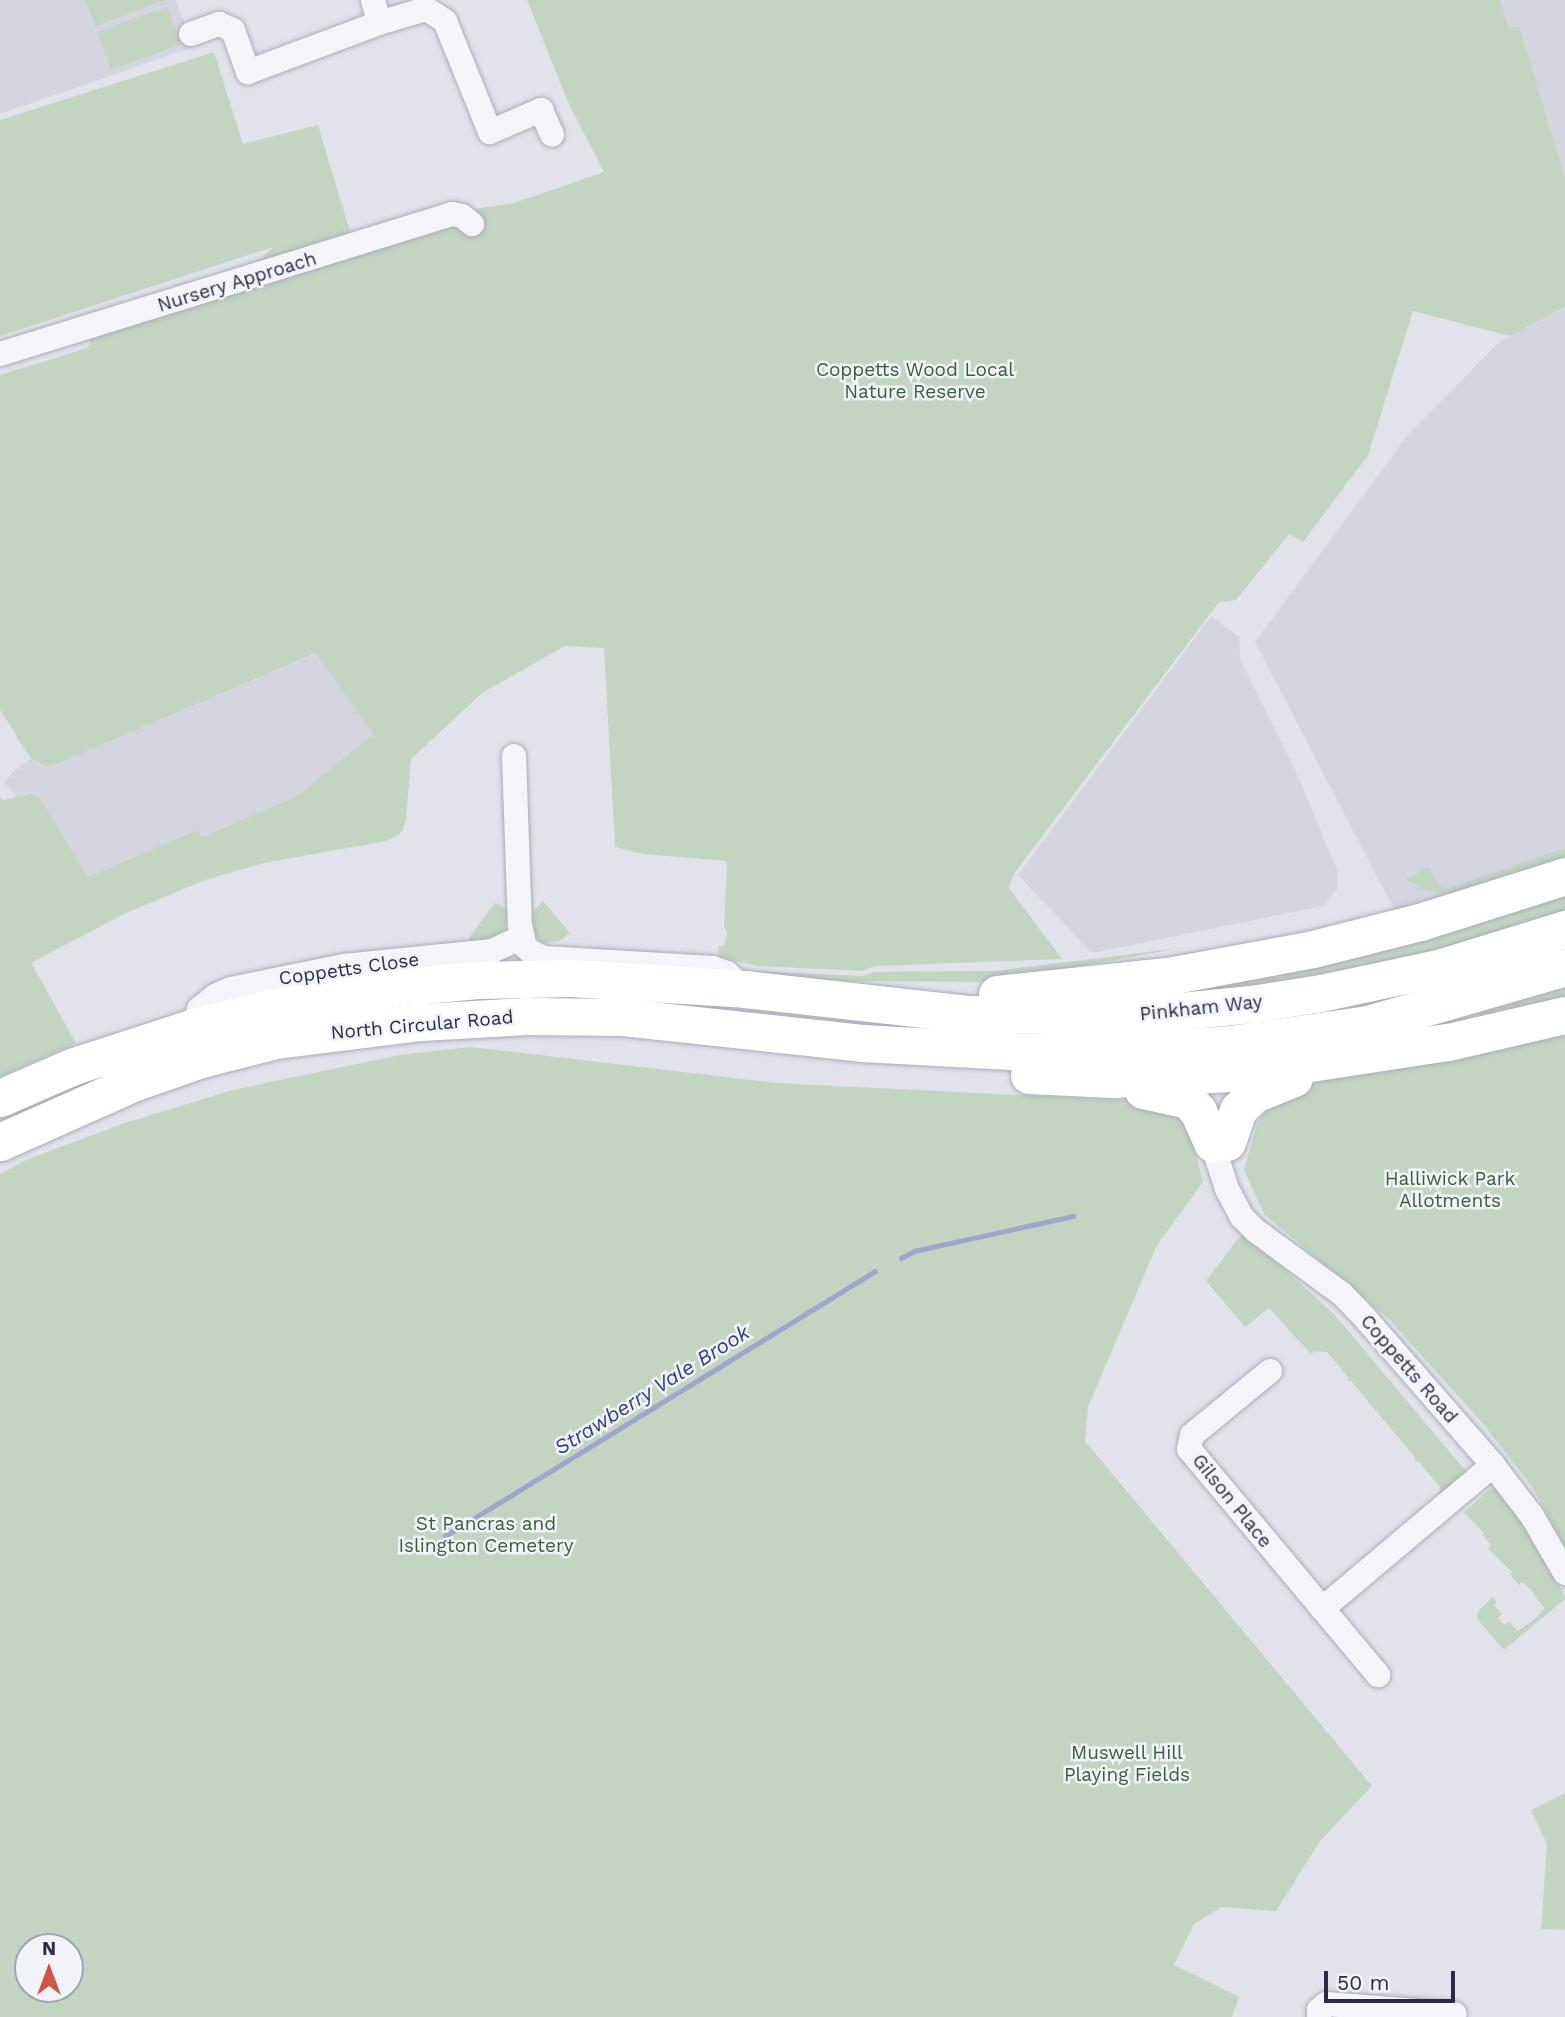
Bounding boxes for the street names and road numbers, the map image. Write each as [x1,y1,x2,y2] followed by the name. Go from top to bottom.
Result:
[154,247,320,317] street label: Nursery Approach
[277,948,421,990] street label: Coppetts Close
[1138,990,1264,1026] street label: Pinkham Way
[330,1006,514,1044] street label: North Circular Road
[1356,1310,1462,1428] street label: Coppetts Road
[1187,1450,1277,1552] street label: Gilson Place

